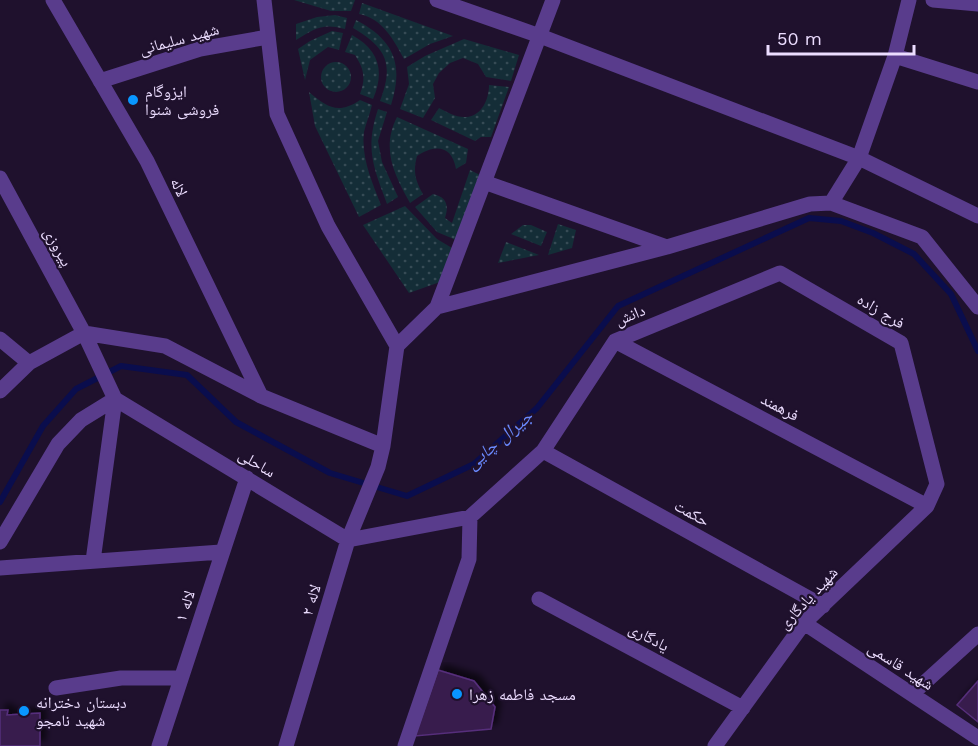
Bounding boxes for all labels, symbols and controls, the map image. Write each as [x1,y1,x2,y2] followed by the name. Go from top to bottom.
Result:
[768,18,914,56] scale bar
[137,19,221,60] street label: شهید سلیمانی
[777,28,822,49] text: 50 m
[145,82,219,120] place label: ایزوگام فروشی شنوا
[126,93,140,107] marker: ایزوگام فروشی شنوا
[166,174,192,200] street label: لاله
[39,224,76,270] street label: پیروزی
[853,289,908,333] street label: فرج زاده
[612,300,648,331] street label: دانش
[758,389,802,425] street label: فرهمند
[461,405,538,474] water label: جیرال چایی
[235,445,279,482] street label: ساحلی
[671,496,713,530] street label: حکمت
[774,563,842,634] street label: شهید یادگاری
[297,582,325,618] street label: لاله ۲
[171,588,199,624] street label: لاله ۱
[625,619,672,656] street label: یادگاری
[864,638,937,695] street label: شهید قاسمی
[469,685,576,704] place label: مسجد فاطمه زهرا
[450,687,464,701] marker: مسجد فاطمه زهرا
[36,693,127,730] place label: دبستان دخترانه شهید نامجو
[17,704,31,718] marker: دبستان دخترانه شهید نامجو

